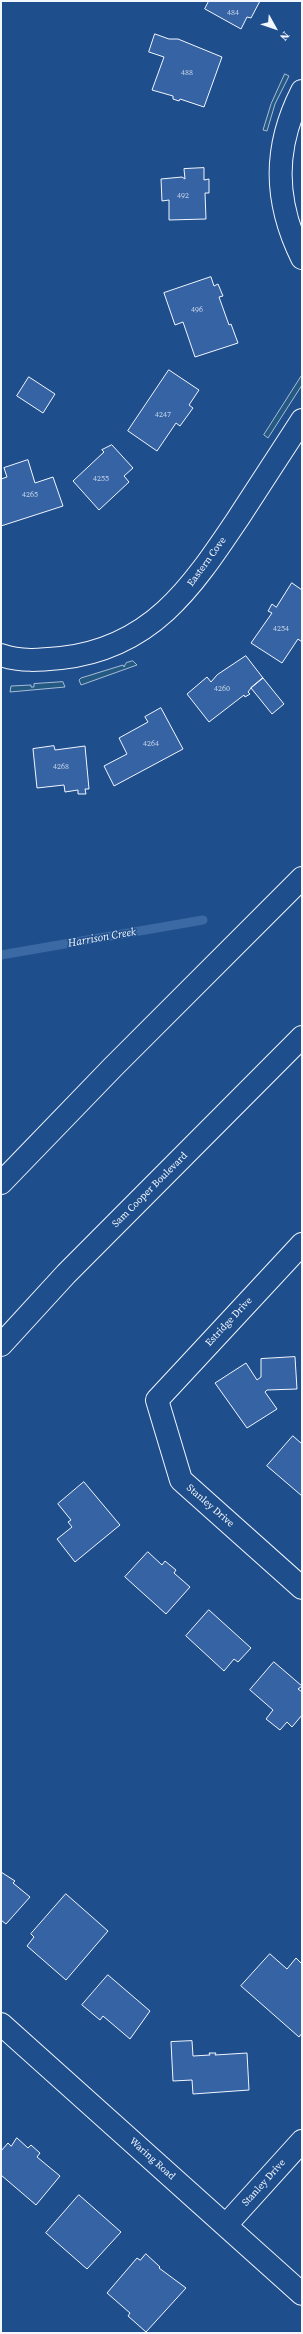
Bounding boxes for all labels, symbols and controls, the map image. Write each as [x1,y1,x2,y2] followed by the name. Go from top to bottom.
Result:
[227,8,239,18] house number: 484
[255,8,295,48] north arrow
[276,28,293,44] text: N
[181,68,193,78] house number: 488
[177,191,189,201] house number: 492
[191,305,203,315] house number: 496
[155,410,171,420] house number: 4247
[93,474,109,484] house number: 4255
[22,490,38,500] house number: 4265
[185,535,229,589] street label: Eastern Cove
[273,624,289,634] house number: 4254
[214,684,230,694] house number: 4260
[143,739,159,749] house number: 4264
[53,762,69,772] house number: 4268
[67,926,137,950] water label: Harrison Creek
[110,1150,190,1230] street label: Sam Cooper Boulevard
[203,1295,255,1349] street label: Estridge Drive
[184,1482,236,1530] street label: Stanley Drive
[127,2135,177,2183] street label: Waring Road
[240,2157,288,2209] street label: Stanley Drive

